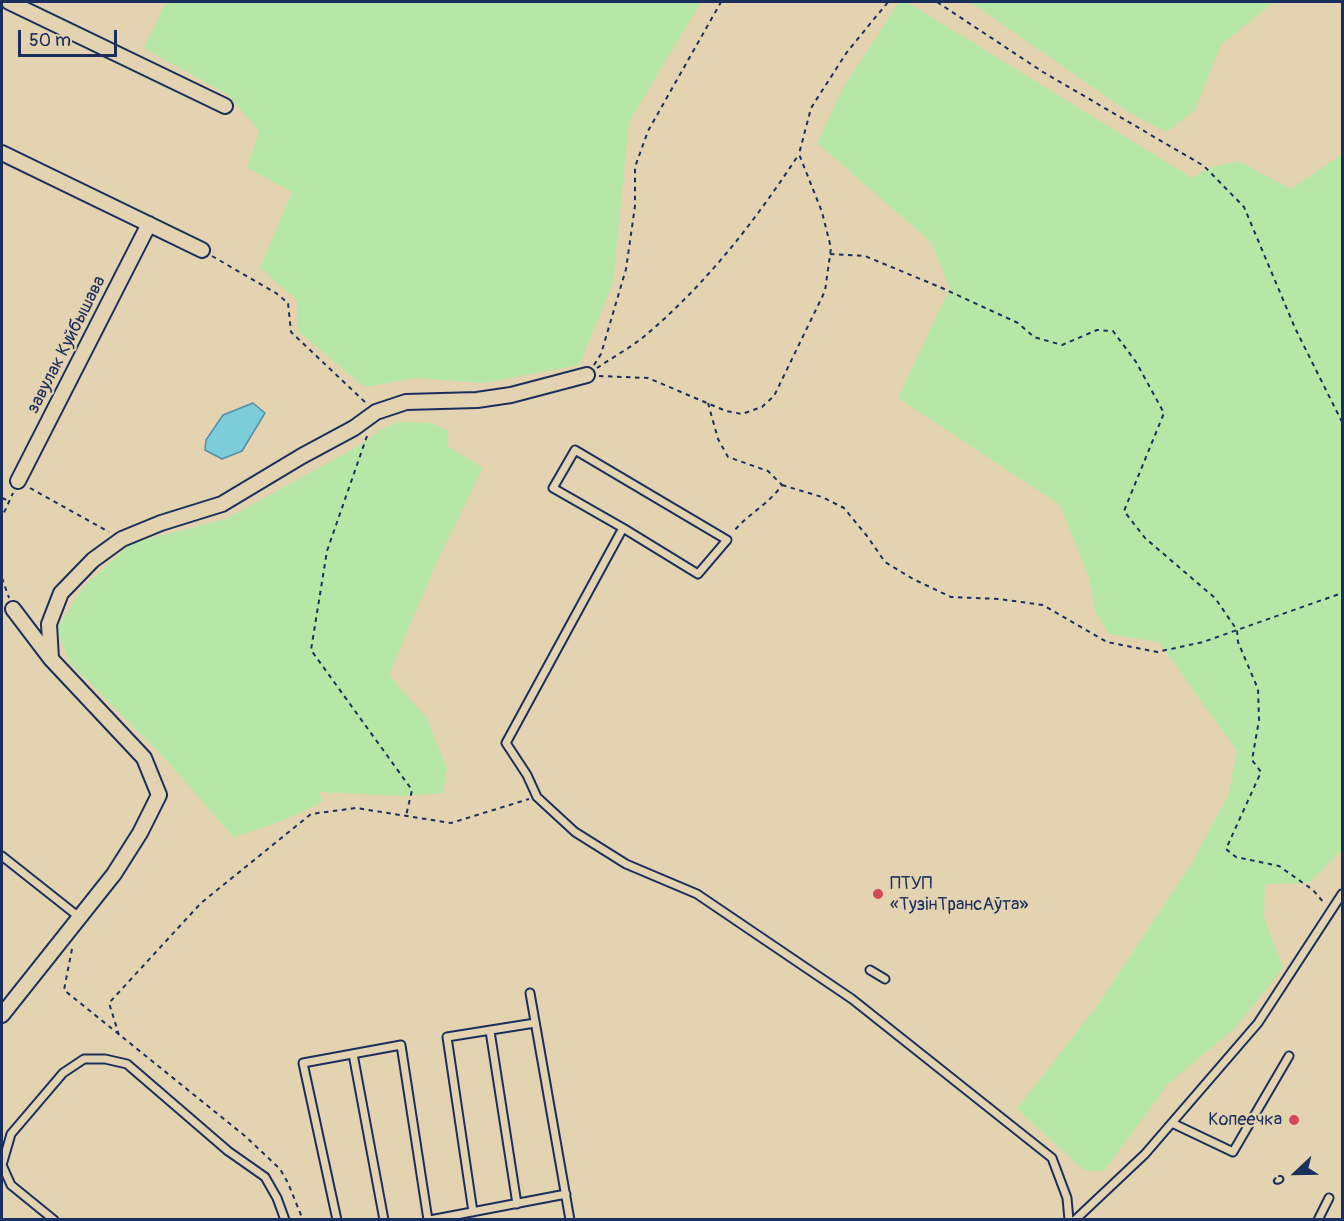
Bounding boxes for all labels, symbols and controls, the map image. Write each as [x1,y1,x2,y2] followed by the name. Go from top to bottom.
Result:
[21,18,120,56] scale bar
[29,29,71,52] text: 50 m
[23,273,111,417] street label: завулак Куйбышава
[890,873,1028,916] place label: ПТУП «ТузінТрансАўта»
[871,887,885,901] marker: ПТУП «ТузінТрансАўта»
[1208,1109,1282,1131] place label: Копеечка
[1287,1113,1301,1127] marker: Копеечка
[1266,1143,1326,1203] north arrow
[1268,1171,1290,1188] text: С

